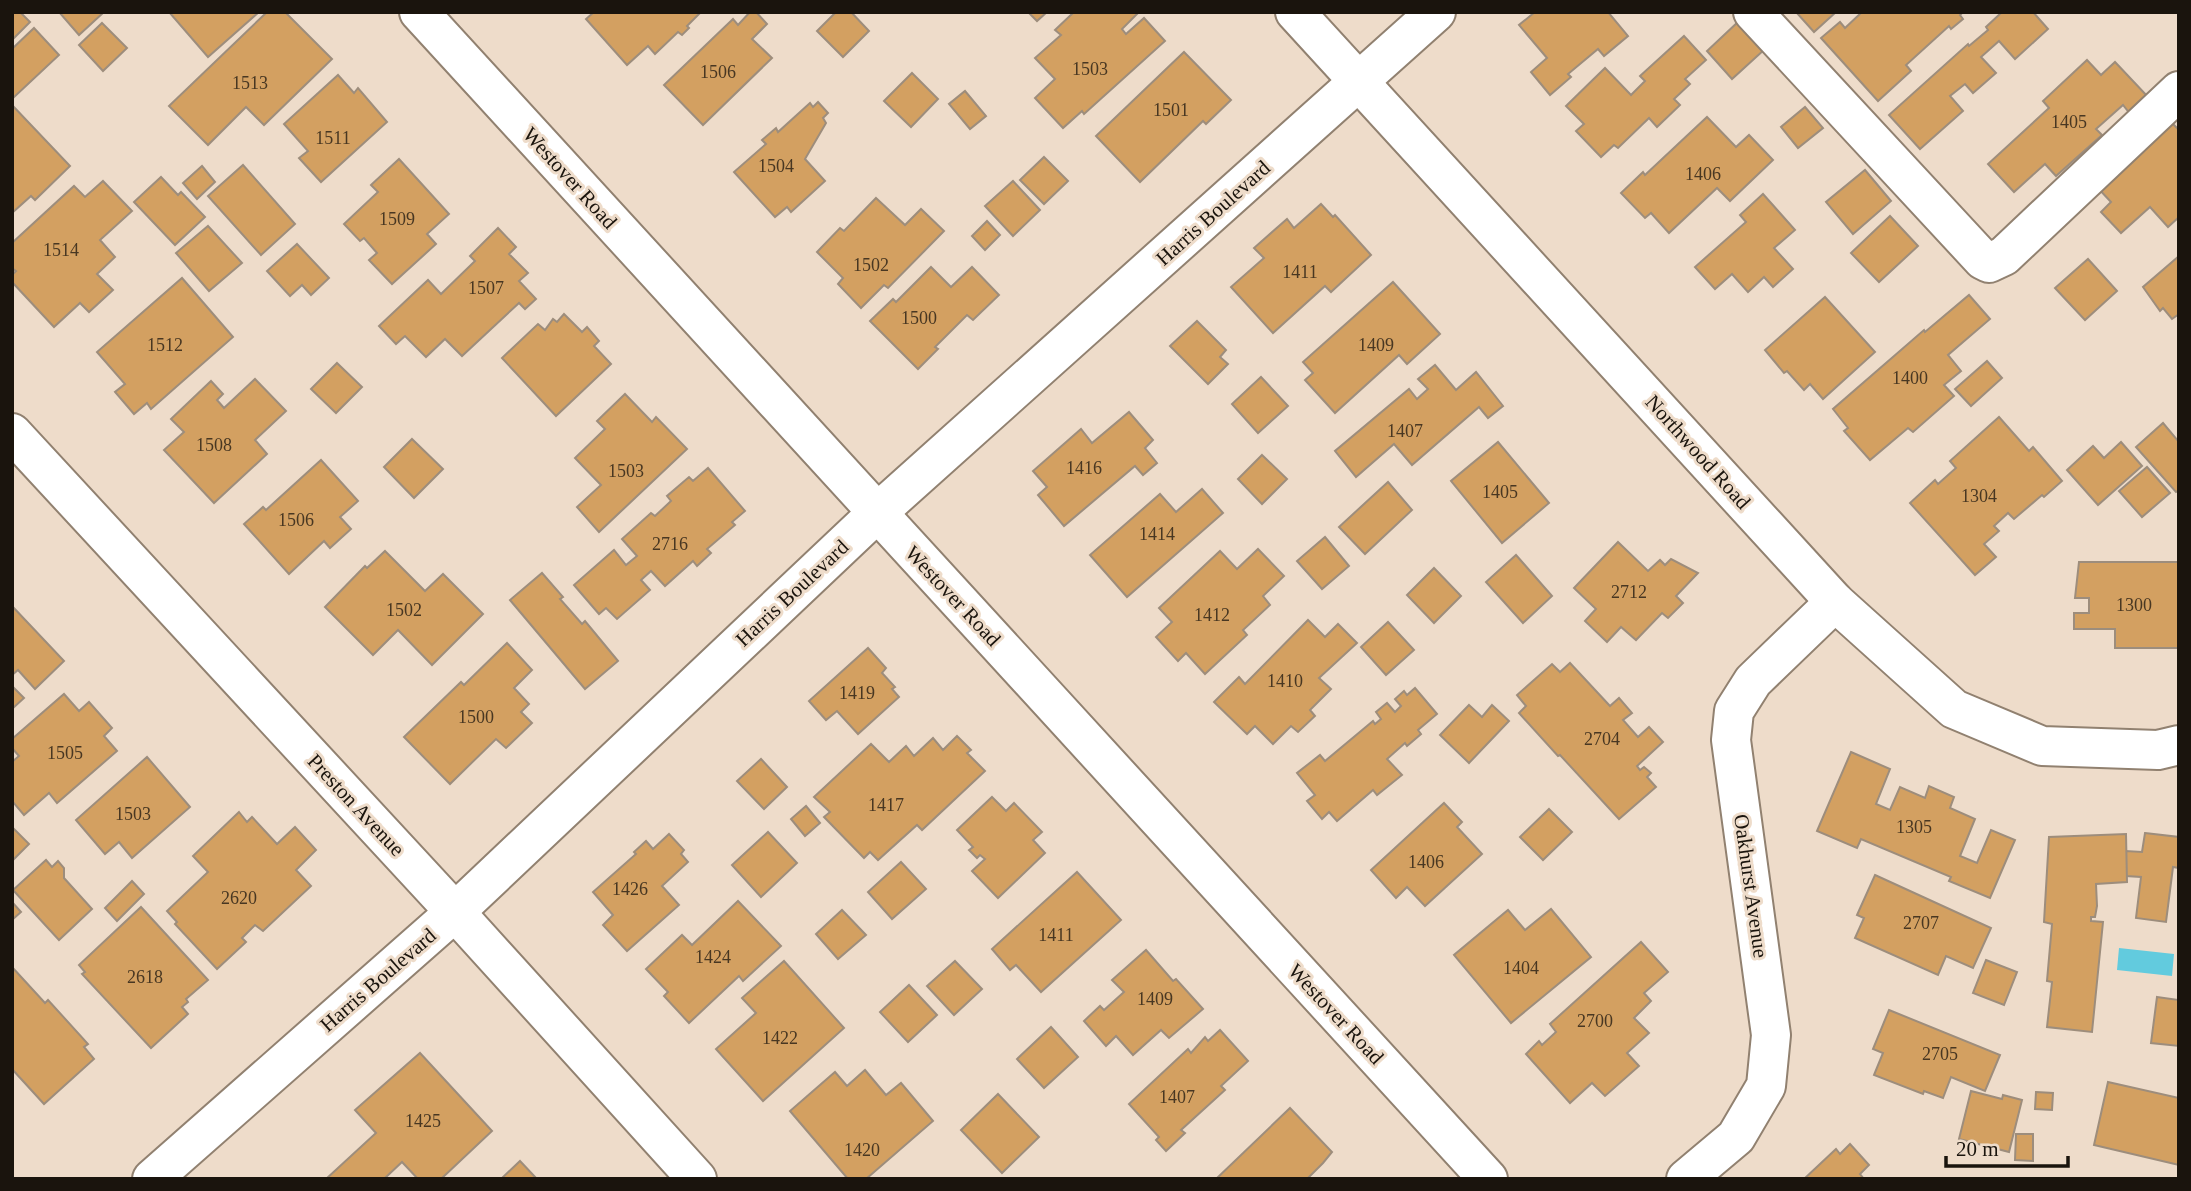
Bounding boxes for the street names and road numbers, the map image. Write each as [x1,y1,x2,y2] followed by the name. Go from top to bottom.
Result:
[518,122,622,234] street label: Westover Road
[1151,155,1275,271] street label: Harris Boulevard
[1640,390,1756,514] street label: Northwood Road
[731,534,854,651] street label: Harris Boulevard
[900,541,1006,651] street label: Westover Road
[303,749,409,861] street label: Preston Avenue
[1729,813,1773,959] street label: Oakhurst Avenue
[315,923,441,1037] street label: Harris Boulevard
[1283,959,1389,1069] street label: Westover Road

